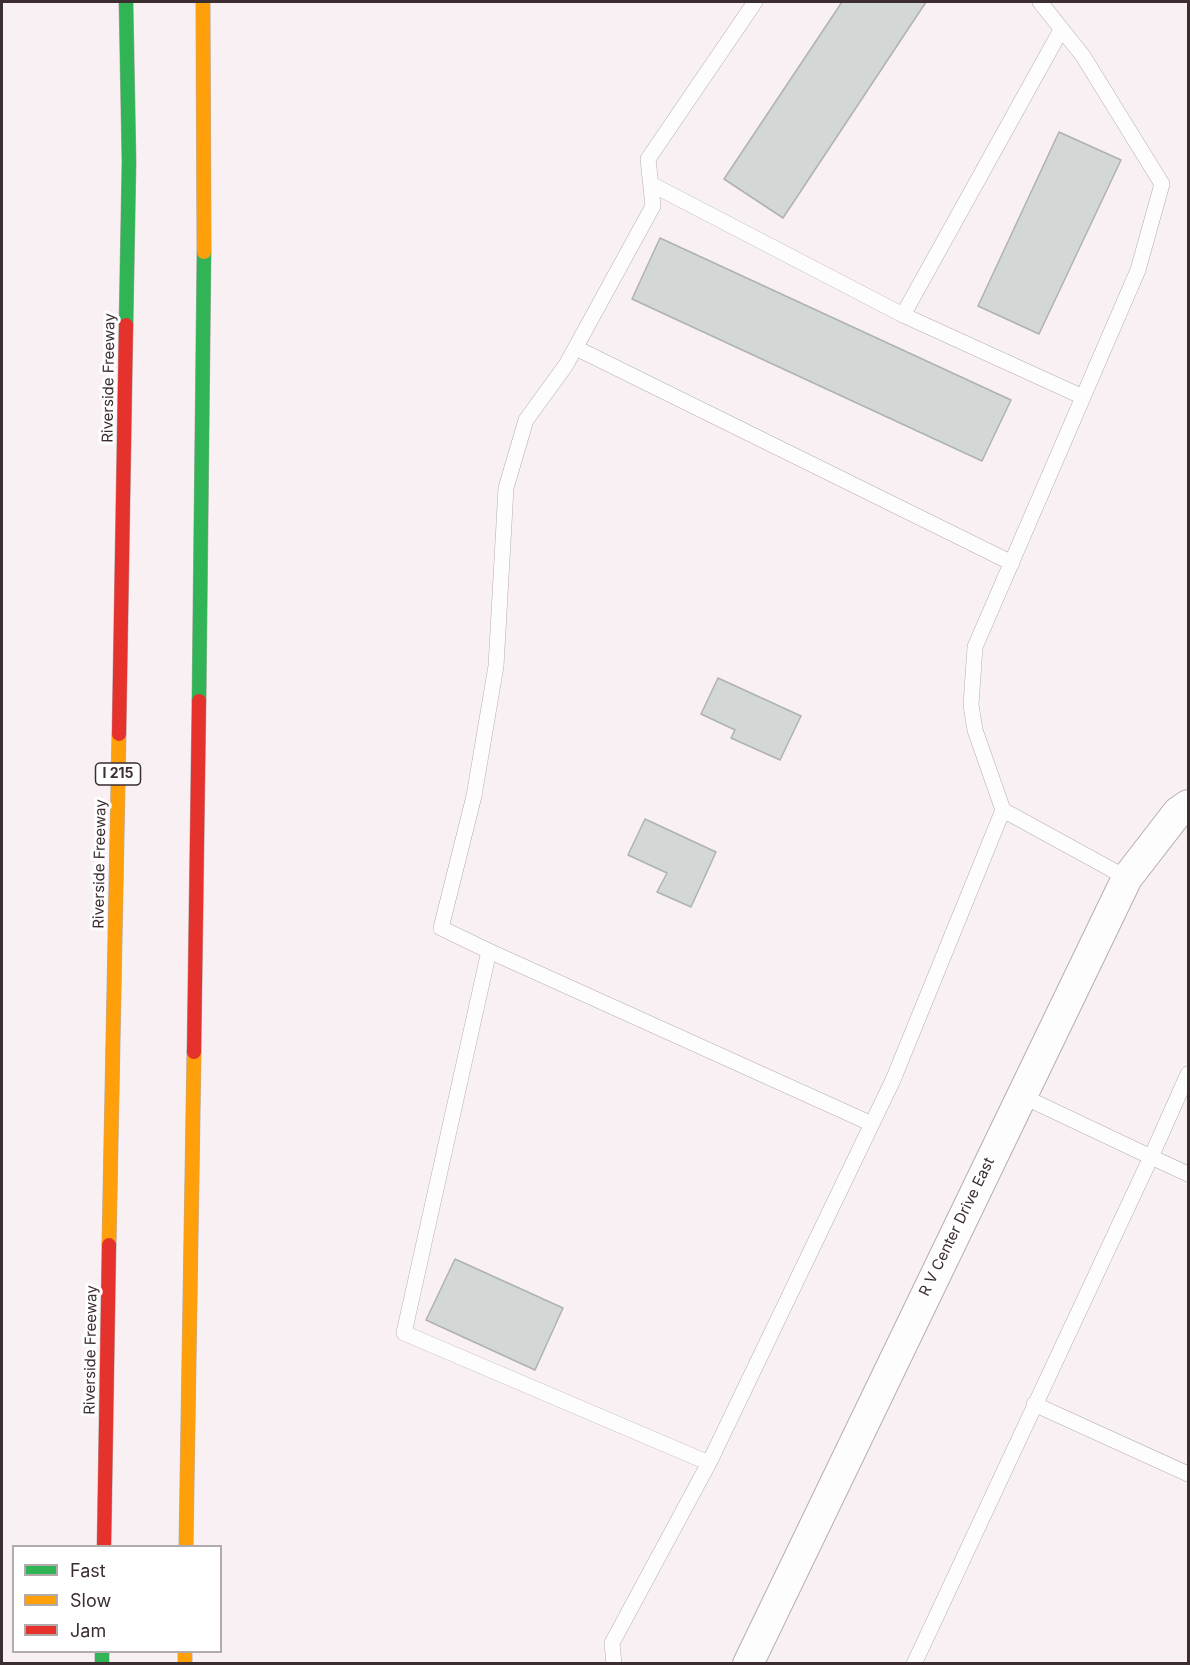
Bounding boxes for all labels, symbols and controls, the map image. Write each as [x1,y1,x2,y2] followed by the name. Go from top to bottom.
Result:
[99,313,119,443] street label: Riverside Freeway
[96,763,140,785] road number: I 215
[90,799,110,929] street label: Riverside Freeway
[916,1155,998,1299] street label: R V Center Drive East
[81,1285,101,1415] street label: Riverside Freeway
[12,1545,222,1653] legend
[70,1560,106,1581] text: Fast
[70,1590,111,1611] text: Slow
[70,1620,106,1641] text: Jam

